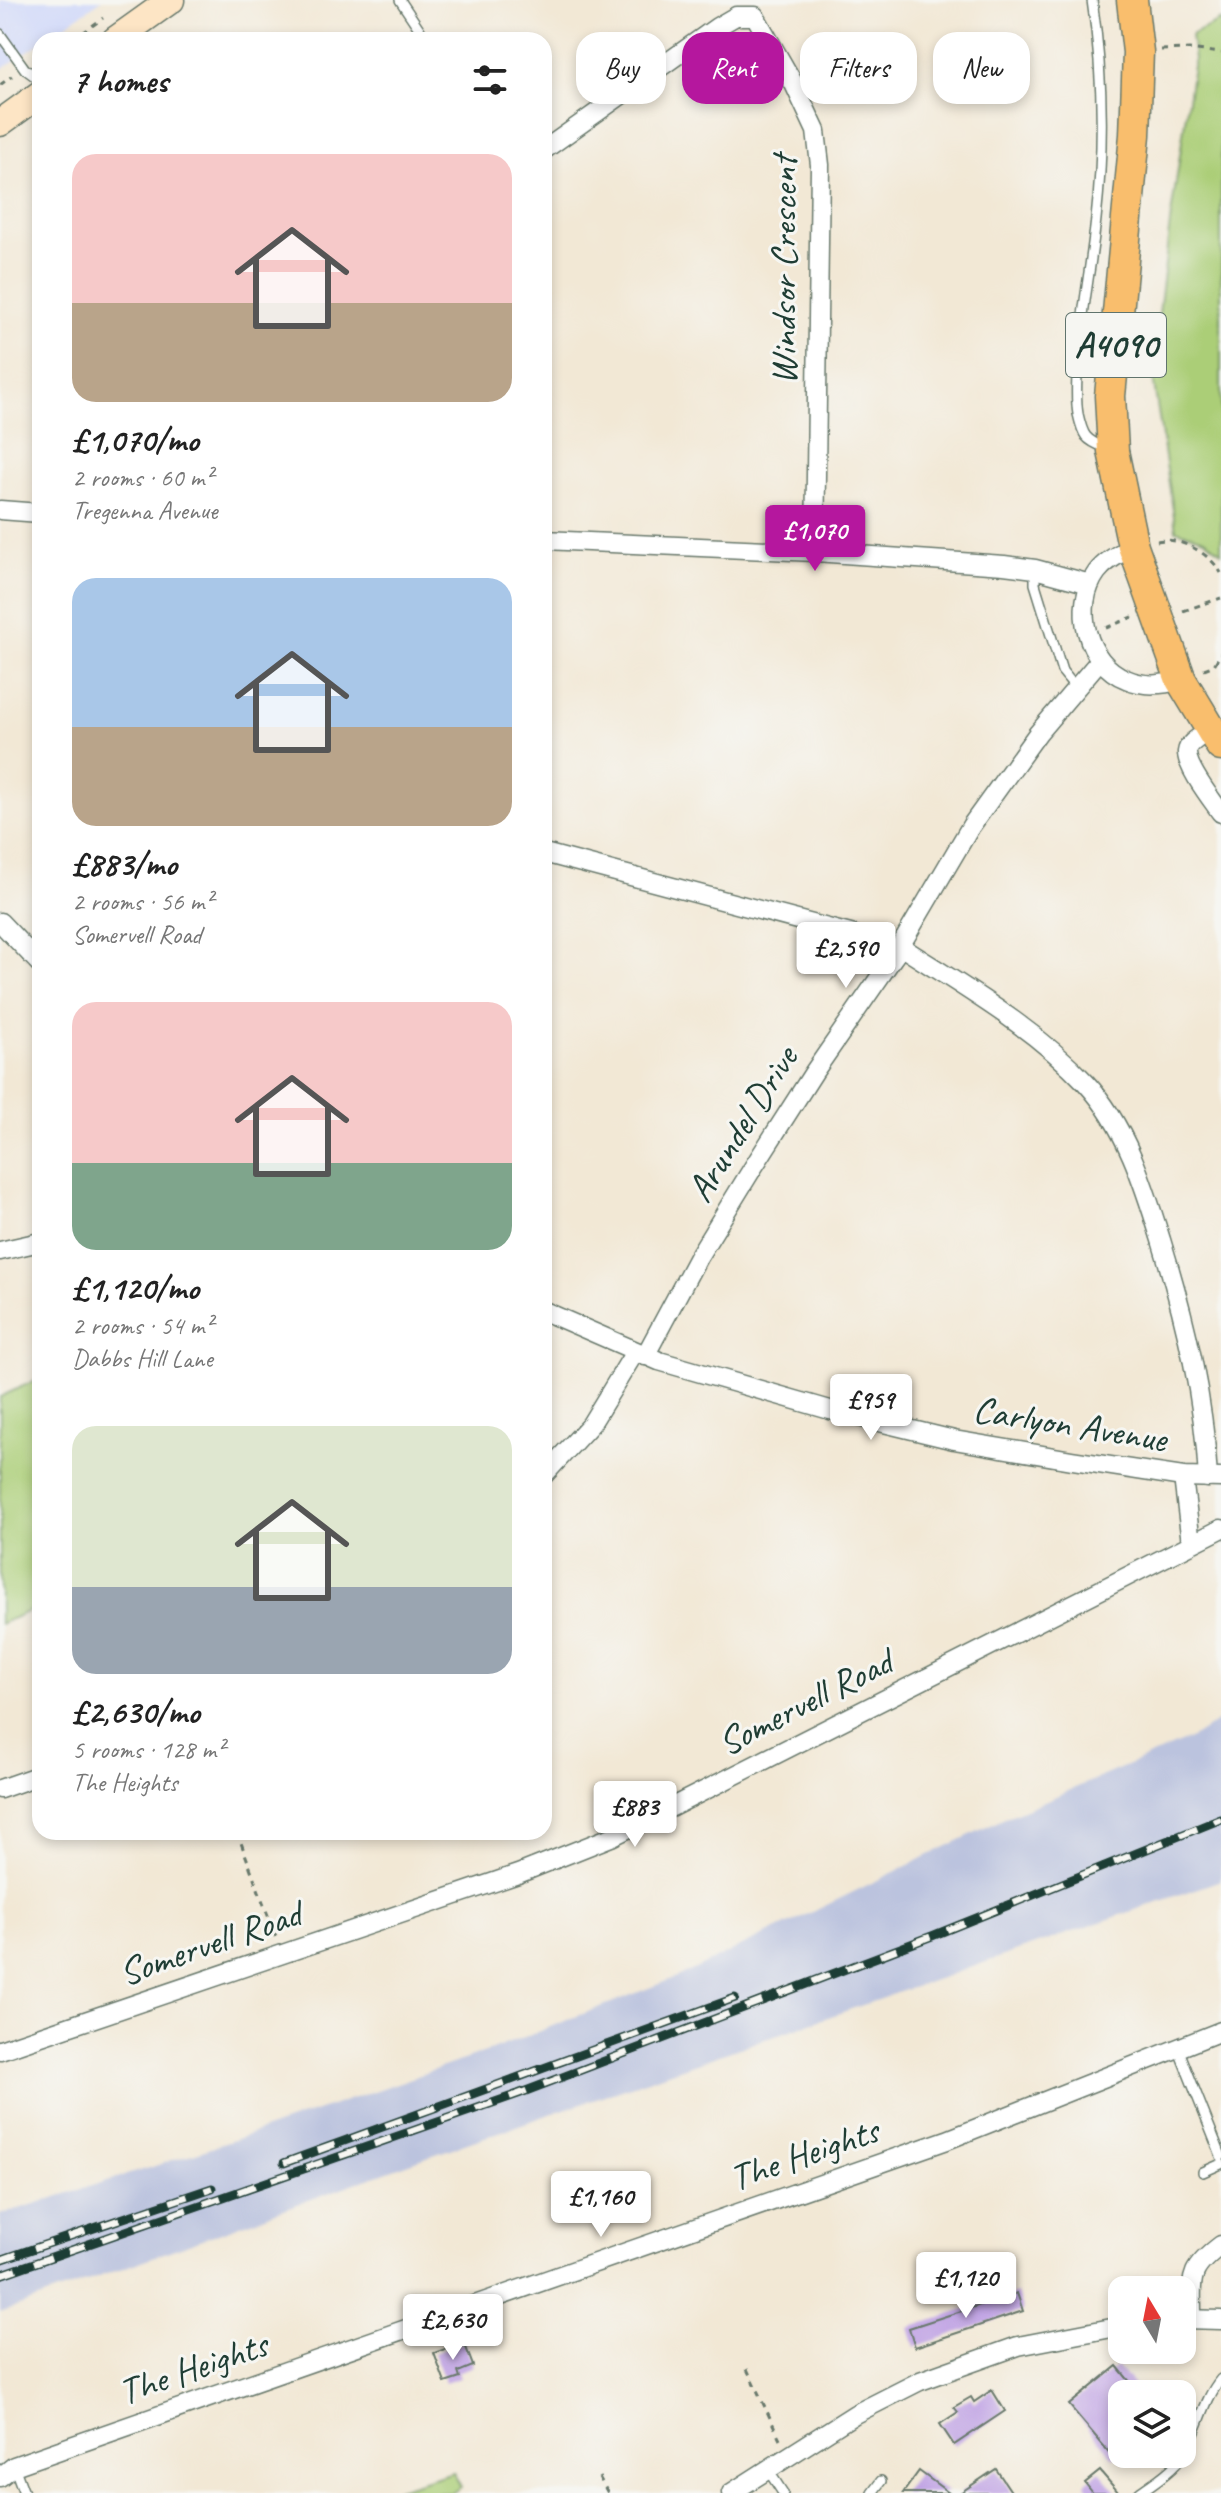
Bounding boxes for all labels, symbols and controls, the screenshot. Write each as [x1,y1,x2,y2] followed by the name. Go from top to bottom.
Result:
[576,32,666,104] chip: Buy
[682,32,784,104] chip: Rent
[800,32,917,104] chip: Filters
[933,32,1030,104] chip: New
[468,58,512,102] icon: filters
[72,59,168,102] text: 7 homes
[760,150,807,385] street label: Windsor Crescent
[220,206,364,350] icon: home
[1066,313,1166,377] road number: A4090
[72,418,199,461] text: £1,070/mo
[72,461,213,494] text: 2 rooms · 60 m²
[72,494,218,527] text: Tregenna Avenue
[750,505,880,573] pin: £1,070
[783,514,847,547] text: £1,070
[220,630,364,774] icon: home
[72,842,177,885] text: £883/mo
[72,885,213,918] text: 2 rooms · 56 m²
[72,918,202,951] text: Somervell Road
[781,922,911,990] pin: £2,590
[815,931,877,964] text: £2,590
[676,1035,809,1210] street label: Arundel Drive
[220,1054,364,1198] icon: home
[72,1266,199,1309] text: £1,120/mo
[72,1309,213,1342] text: 2 rooms · 54 m²
[72,1342,213,1375] text: Dabbs Hill Lane
[824,1374,918,1442] pin: £959
[848,1383,894,1416] text: £959
[970,1386,1173,1463] street label: Carlyon Avenue
[220,1478,364,1622] icon: home
[710,1636,905,1766] street label: Somervell Road
[72,1690,200,1733] text: £2,630/mo
[72,1733,224,1766] text: 5 rooms · 128 m²
[72,1766,178,1799] text: The Heights
[588,1781,682,1849] pin: £883
[612,1790,658,1823] text: £883
[113,1888,312,1996] street label: Somervell Road
[723,2106,888,2201] street label: The Heights
[536,2171,666,2239] pin: £1,160
[569,2180,633,2213] text: £1,160
[901,2252,1031,2320] pin: £1,120
[934,2261,998,2294] text: £1,120
[1108,2276,1196,2364] north arrow
[1108,2276,1196,2468] map controls
[388,2294,518,2362] pin: £2,630
[421,2303,485,2336] text: £2,630
[112,2320,277,2415] street label: The Heights
[1108,2380,1196,2468] button: layers

